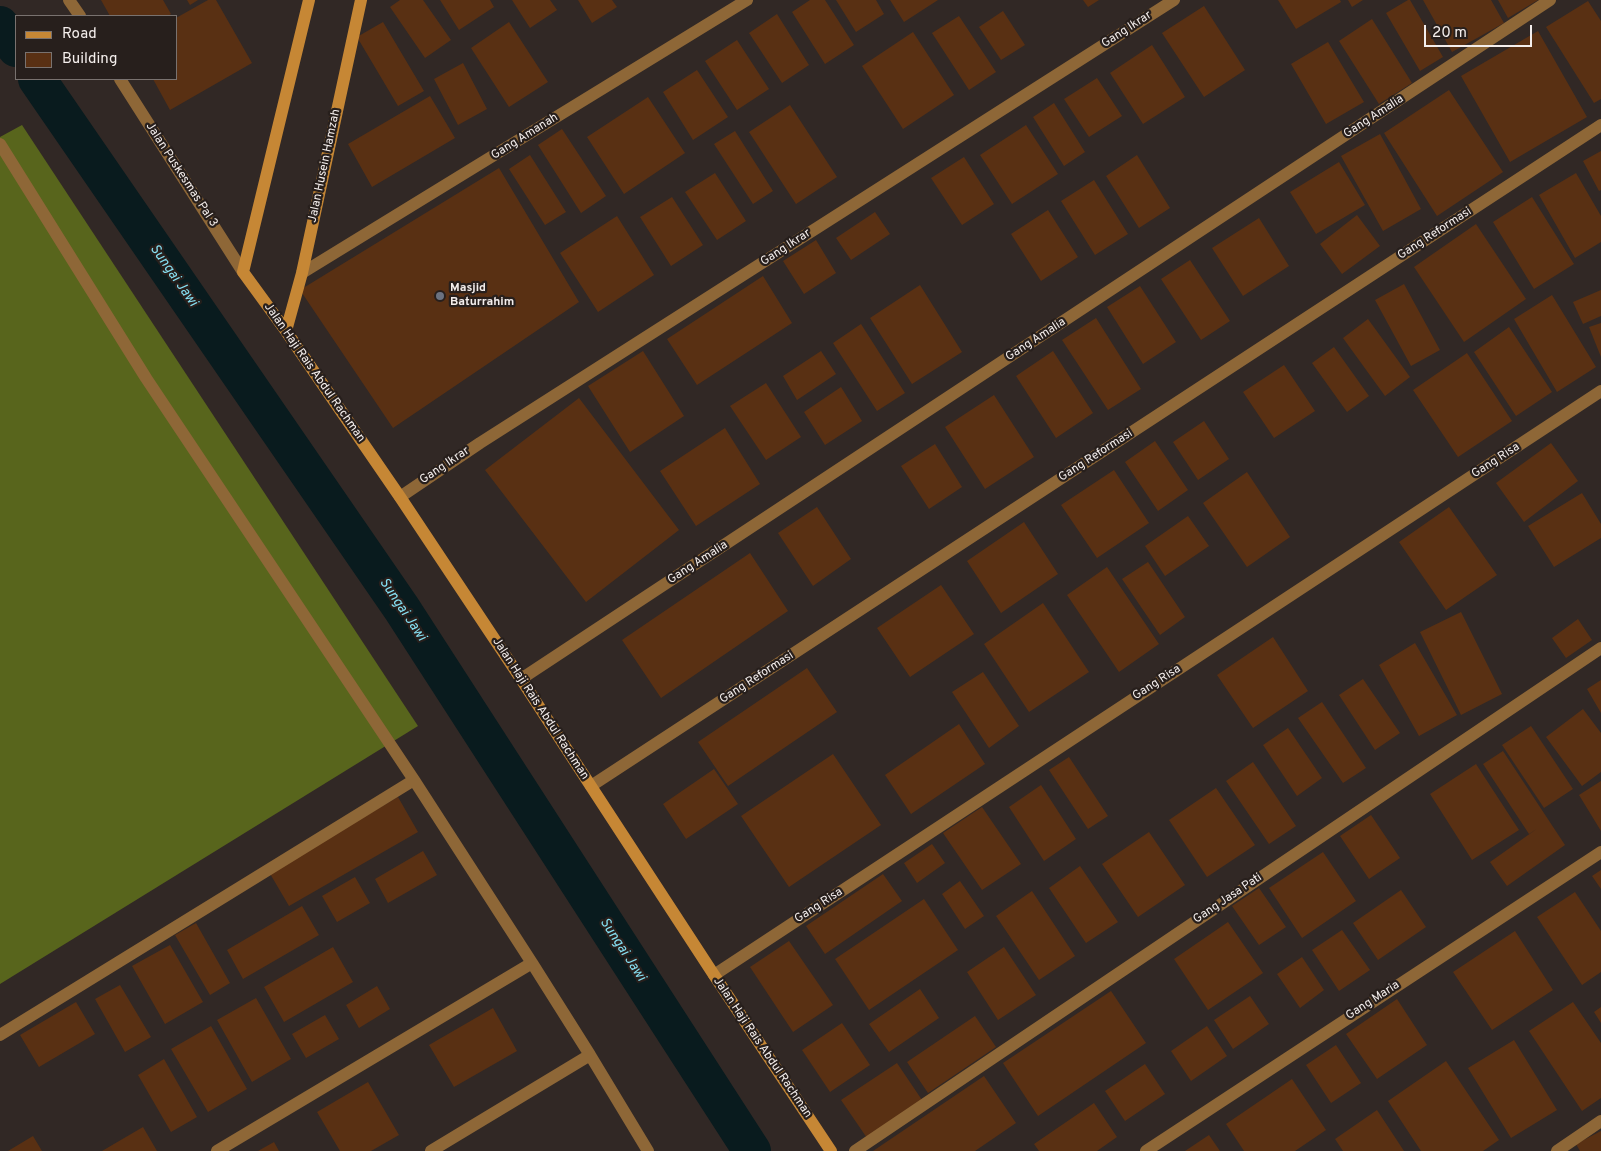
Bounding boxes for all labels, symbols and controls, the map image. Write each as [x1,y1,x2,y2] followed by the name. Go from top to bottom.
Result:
[1099,9,1155,51] street label: Gang Ikrar
[15,15,178,80] legend
[1426,15,1534,47] scale bar
[1432,24,1467,43] text: 20 m
[62,25,97,44] text: Road
[62,50,117,69] text: Building
[1341,92,1407,142] street label: Gang Amalia
[306,108,344,224] street label: Jalan Husein Hamzah
[489,111,561,163] street label: Gang Amanah
[142,120,220,230] street label: Jalan Puskesmas Pal 3
[1395,205,1475,263] street label: Gang Reformasi
[758,227,814,269] street label: Gang Ikrar
[145,242,201,310] water label: Sungai Jawi
[450,282,514,310] place label: Masjid Baturrahim
[434,290,446,302] marker: Masjid Baturrahim
[260,301,368,445] street label: Jalan Haji Rais Abdul Rachman
[1003,315,1069,365] street label: Gang Amalia
[1056,427,1136,485] street label: Gang Reformasi
[1469,440,1523,482] street label: Gang Risa
[417,444,473,488] street label: Gang Ikrar
[665,538,731,588] street label: Gang Amalia
[375,575,429,645] water label: Sungai Jawi
[489,635,591,783] street label: Jalan Haji Rais Abdul Rachman
[717,649,797,707] street label: Gang Reformasi
[1130,662,1184,704] street label: Gang Risa
[1191,871,1265,927] street label: Gang Jasa Pati
[792,885,846,927] street label: Gang Risa
[595,915,649,985] water label: Sungai Jawi
[709,975,815,1121] street label: Jalan Haji Rais Abdul Rachman
[1344,978,1402,1024] street label: Gang Maria

